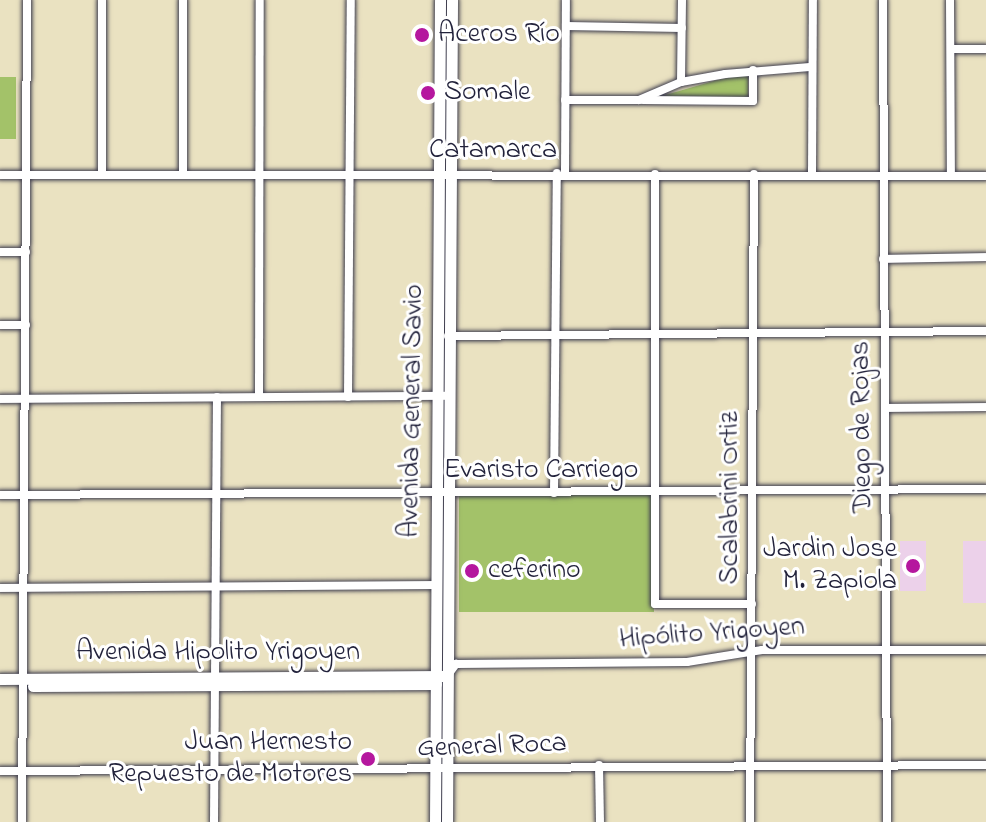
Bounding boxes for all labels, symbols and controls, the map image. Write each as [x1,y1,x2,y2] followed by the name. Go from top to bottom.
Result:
[438,18,560,52] place label: Aceros Río
[413,26,431,44] marker: Aceros Río
[444,76,531,110] place label: Somale
[419,84,437,102] marker: Somale
[429,134,557,168] street label: Catamarca
[394,284,432,538] street label: Avenida General Savio
[845,341,881,513] street label: Diego de Rojas
[714,412,748,584] street label: Scalabrini Ortiz
[444,454,638,488] street label: Evaristo Carriego
[763,533,897,599] place label: Jardin Jose M. Zapiola
[488,554,581,588] place label: ceferino
[904,557,922,575] marker: Jardin Jose M. Zapiola
[463,562,481,580] marker: ceferino
[618,611,806,657] street label: Hipólito Yrigoyen
[76,636,360,670] street label: Avenida Hipolito Yrigoyen
[109,726,352,792] place label: Juan Hernesto Repuesto de Motores
[417,728,567,766] street label: General Roca
[359,750,377,768] marker: Juan Hernesto Repuesto de Motores

